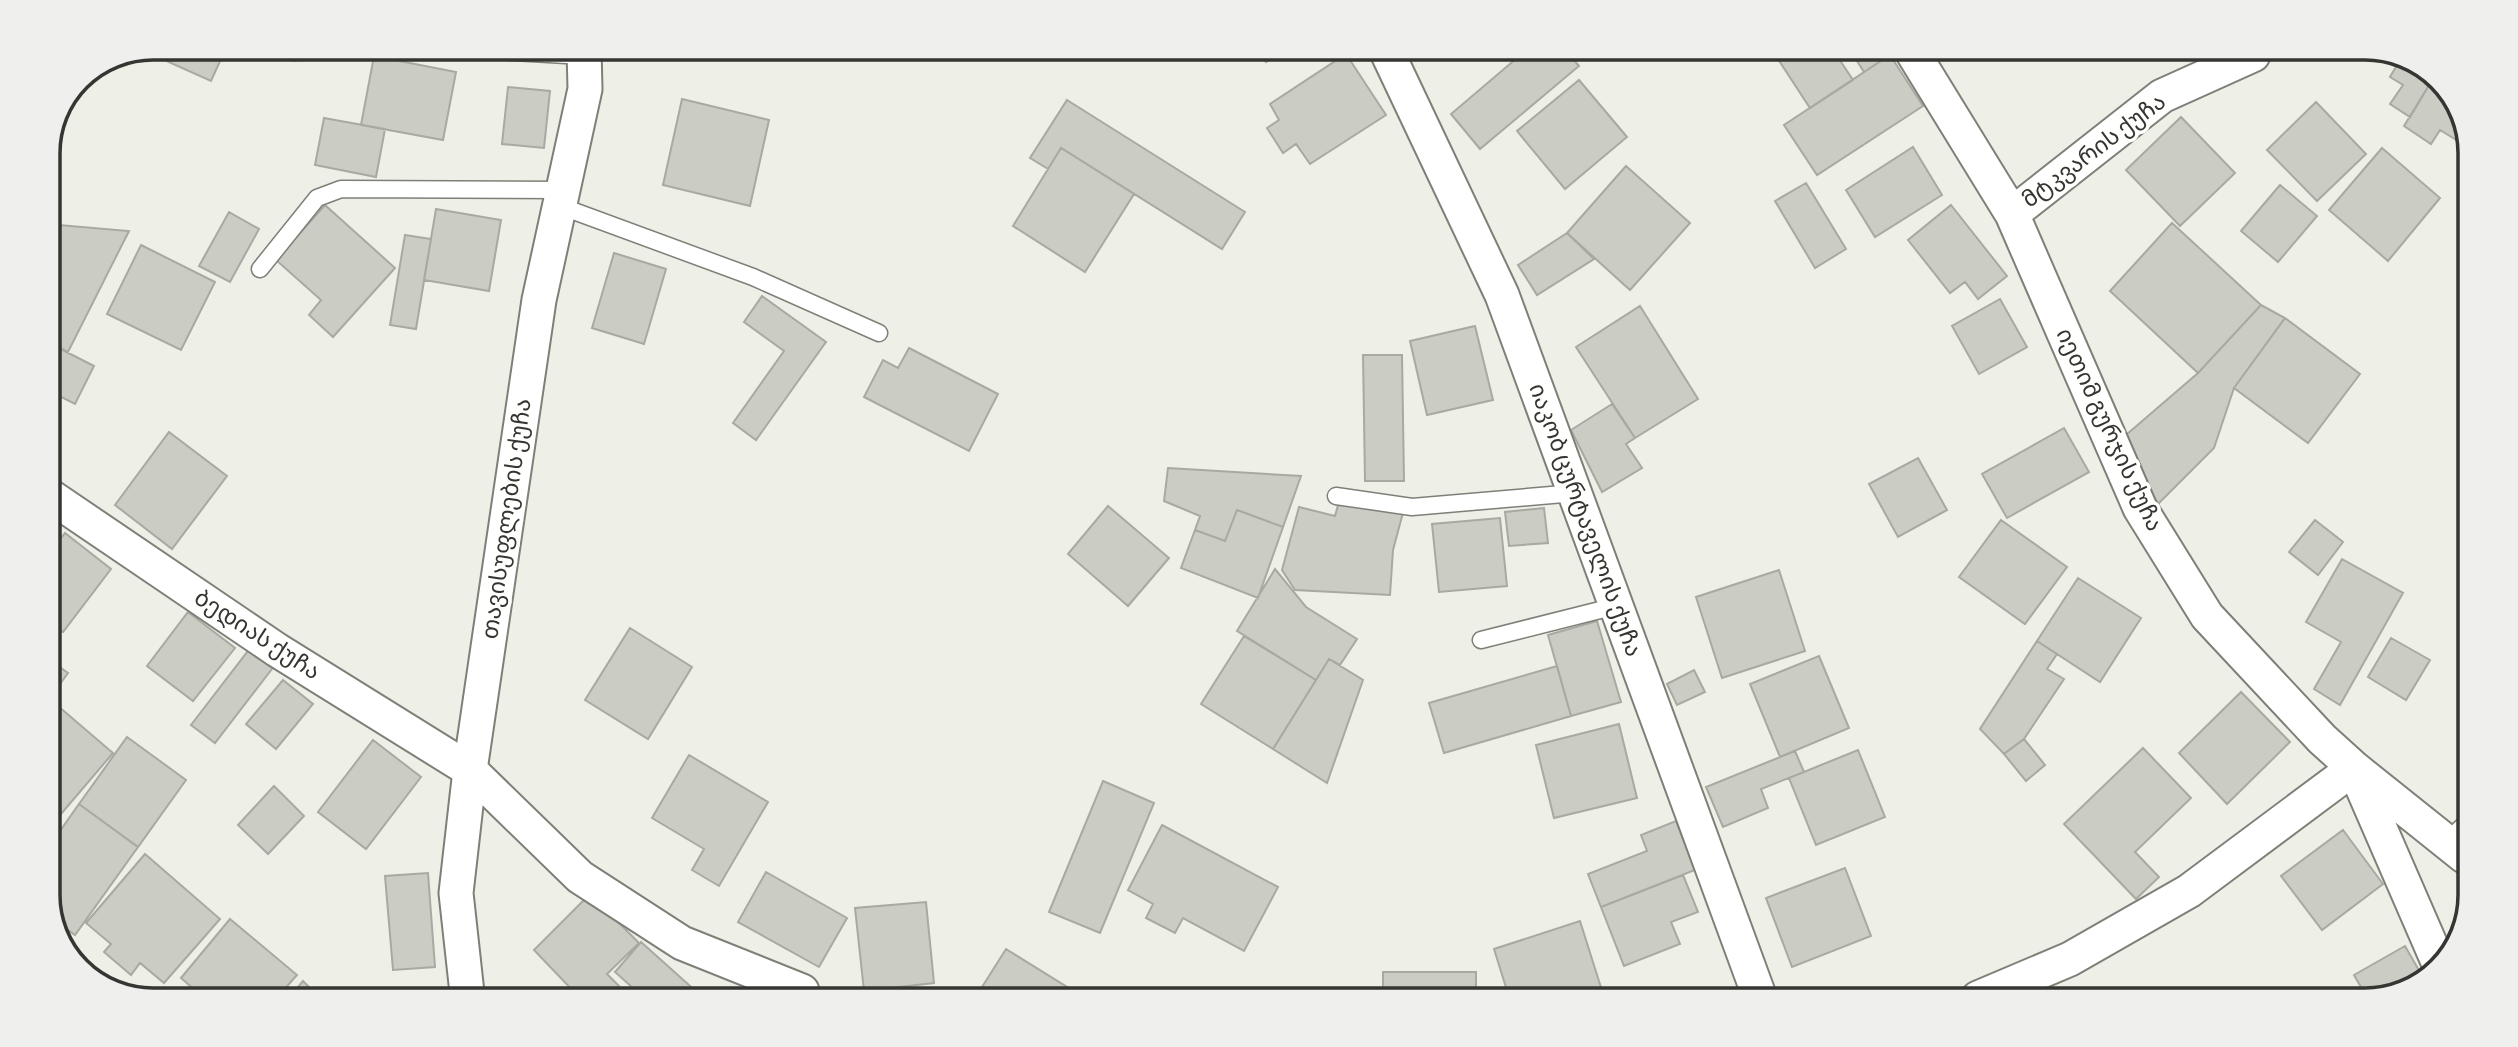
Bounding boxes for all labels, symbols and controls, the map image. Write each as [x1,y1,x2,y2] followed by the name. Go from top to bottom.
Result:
[2017,88,2171,214] street label: მტკვარის ქუჩა
[2050,324,2168,536] street label: იეთიმ გურჯის ქუჩა
[1522,380,1648,660] street label: იაკობ ცურტაველის ქუჩა
[476,397,538,641] street label: თავისუფლების ქუჩა
[189,584,325,686] street label: ბედიას ქუჩა

